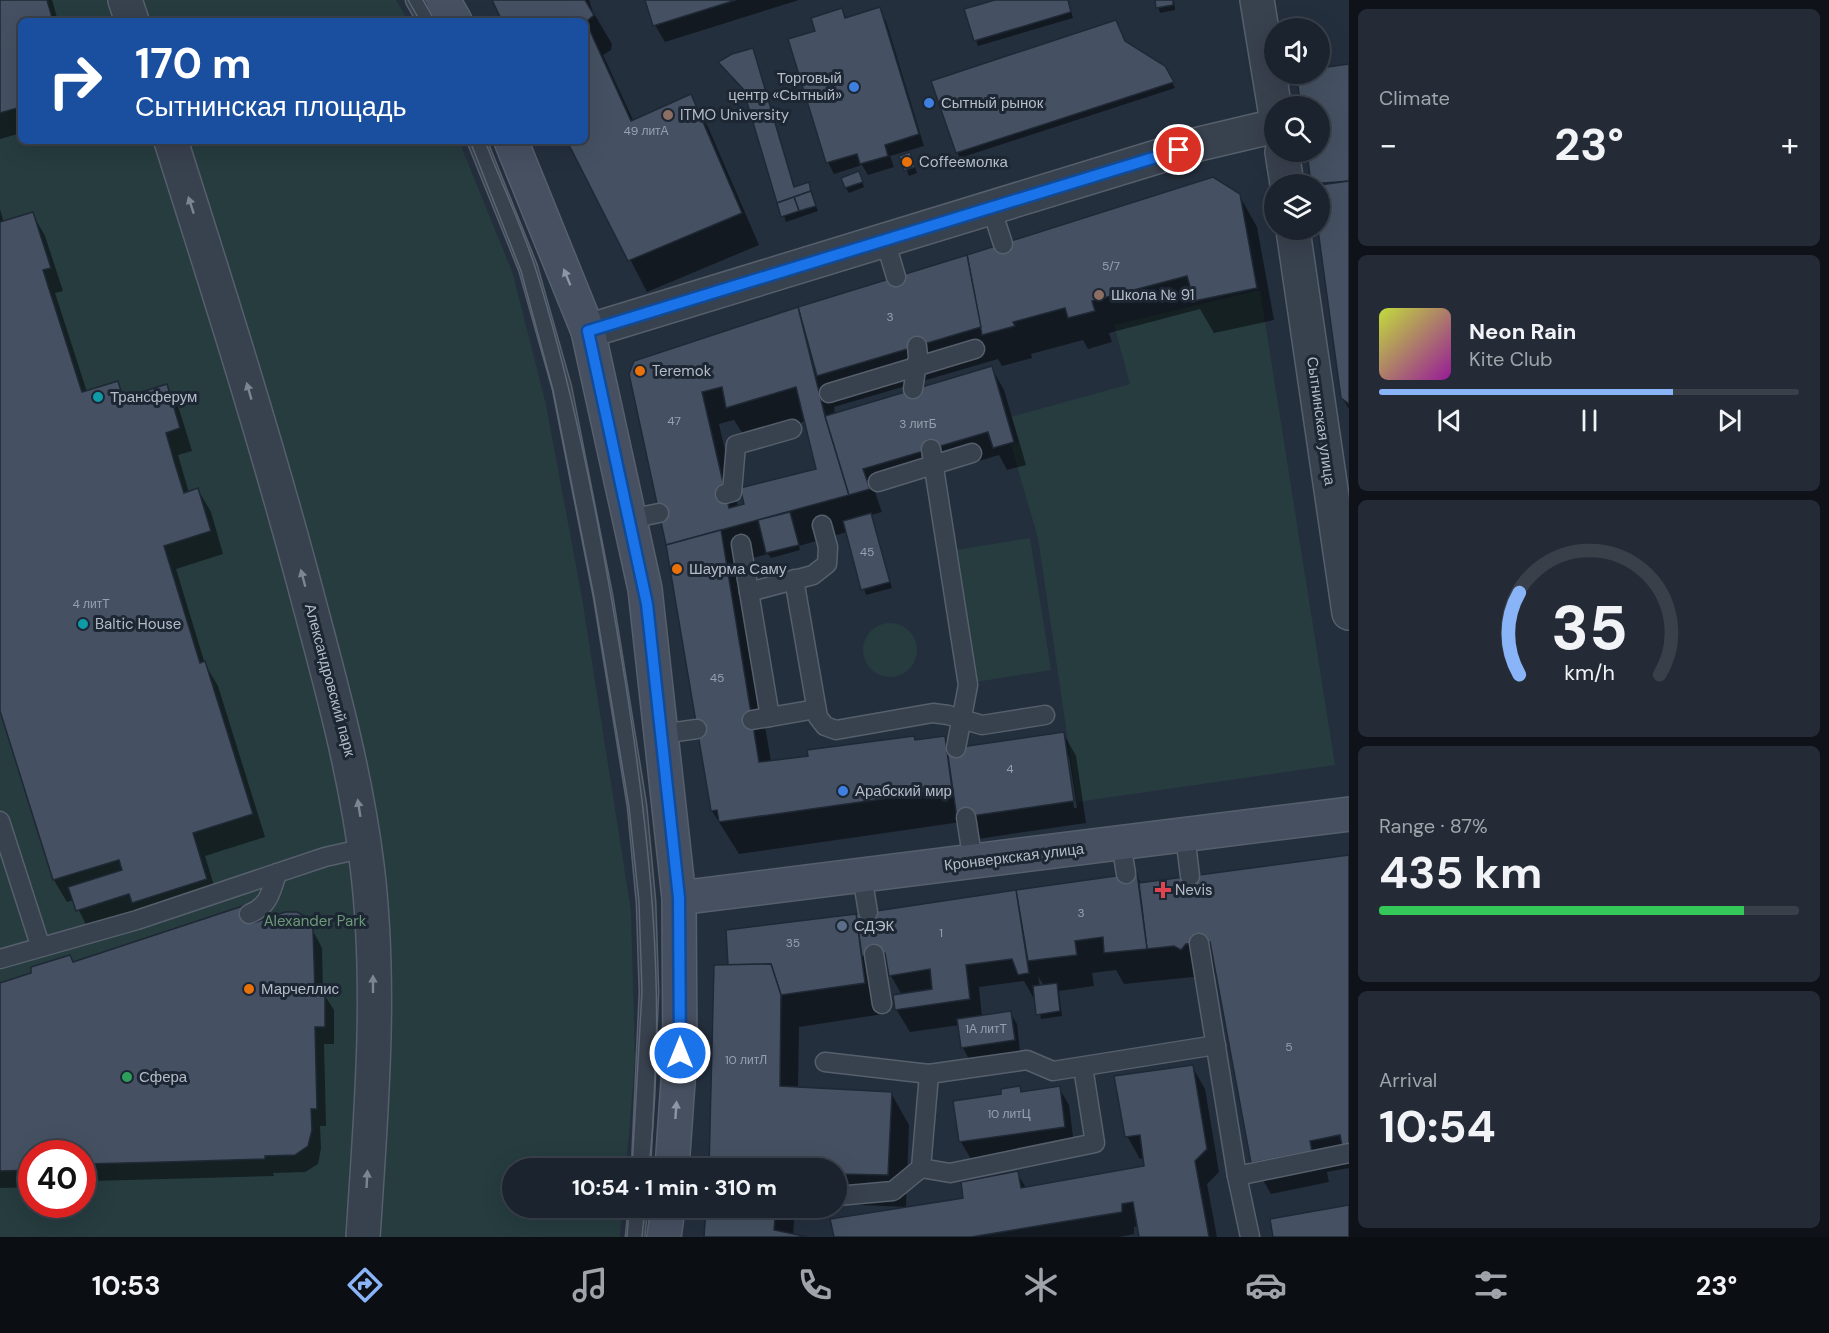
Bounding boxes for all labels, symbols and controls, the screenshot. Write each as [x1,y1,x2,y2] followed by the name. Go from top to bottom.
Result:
[1264,18,1330,240] map controls
[1264,18,1330,84] button: sound
[135,36,252,91] text: 170 m
[36,42,114,120] icon: right
[728,68,842,105] place label: Торговый центр «Сытный»
[847,80,861,94] marker: Торговый центр «Сытный»
[1379,85,1450,111] text: Climate
[135,89,407,124] text: Сытнинская площадь
[941,93,1044,113] place label: Сытный рынок
[922,96,936,110] marker: Сытный рынок
[1264,96,1330,162] button: search
[680,105,790,125] place label: ITMO University
[661,108,675,122] marker: ITMO University
[1554,115,1624,174] text: 23°
[623,123,669,139] house number: 49 литА
[1379,123,1397,166] text: −
[1781,123,1799,166] text: +
[1153,124,1204,175] pin
[1162,133,1195,166] icon: arrive
[919,152,1009,172] place label: Coffeeмолка
[900,155,914,169] marker: Coffeeмолка
[1264,174,1330,240] button: layers
[186,196,195,214] one-way arrow
[1102,258,1120,274] house number: 5/7
[561,268,571,286] one-way arrow
[1111,285,1195,305] place label: Школа № 91
[1092,288,1106,302] marker: Школа № 91
[886,309,894,325] house number: 3
[1469,317,1576,346] text: Neon Rain
[1469,346,1553,372] text: Kite Club
[1302,355,1340,487] street label: Сытнинская улица
[652,361,712,381] place label: Teremok
[633,364,647,378] marker: Teremok
[244,382,253,400] one-way arrow
[110,387,197,407] place label: Трансферум
[91,390,105,404] marker: Трансферум
[1433,404,1466,437] icon: previous
[1573,404,1606,437] icon: pause
[1713,404,1746,437] icon: next
[667,413,681,429] house number: 47
[899,416,937,432] house number: 3 литБ
[860,544,874,560] house number: 45
[689,559,787,579] place label: Шаурма Саму
[670,562,684,576] marker: Шаурма Саму
[297,569,307,588] one-way arrow
[1551,588,1627,669] text: 35
[72,596,110,612] house number: 4 литТ
[300,601,360,759] street label: Александровский парк
[95,614,181,634] place label: Baltic House
[76,617,90,631] marker: Baltic House
[1564,660,1614,688] text: km/h
[710,670,724,686] house number: 45
[1006,761,1014,777] house number: 4
[855,781,952,801] place label: Арабский мир
[836,784,850,798] marker: Арабский мир
[354,799,363,818] one-way arrow
[1379,813,1488,839] text: Range · 87%
[943,838,1086,876] street label: Кронверкская улица
[1379,843,1542,902] text: 435 km
[1175,880,1213,900] place label: Nevis
[1156,883,1170,897] marker: Nevis
[1077,905,1085,921] house number: 3
[264,911,367,931] park label: Alexander Park
[854,916,894,936] place label: СДЭК
[835,919,849,933] marker: СДЭК
[939,925,943,941] house number: 1
[786,935,800,951] house number: 35
[368,974,378,993] one-way arrow
[261,979,340,999] place label: Марчеллис
[242,982,256,996] marker: Марчеллис
[648,1021,712,1085] position arrow
[965,1021,1007,1037] house number: 1А литТ
[1285,1039,1293,1055] house number: 5
[725,1052,767,1068] house number: 10 литЛ
[139,1067,188,1087] place label: Сфера
[1379,1067,1437,1093] text: Arrival
[120,1070,134,1084] marker: Сфера
[1379,1097,1496,1156] text: 10:54
[671,1101,681,1120] one-way arrow
[987,1106,1031,1122] house number: 10 литЦ
[18,1140,96,1218] speed limit sign: 40
[362,1169,371,1188] one-way arrow
[572,1173,777,1202] text: 10:54 · 1 min · 310 m
[344,1264,386,1306] icon: directions
[569,1264,611,1306] icon: music
[794,1264,836,1306] icon: phone
[1020,1264,1062,1306] icon: climate
[1245,1264,1287,1306] icon: car
[1470,1264,1512,1306] icon: filters
[92,1268,160,1303] text: 10:53
[1696,1268,1737,1303] text: 23°

